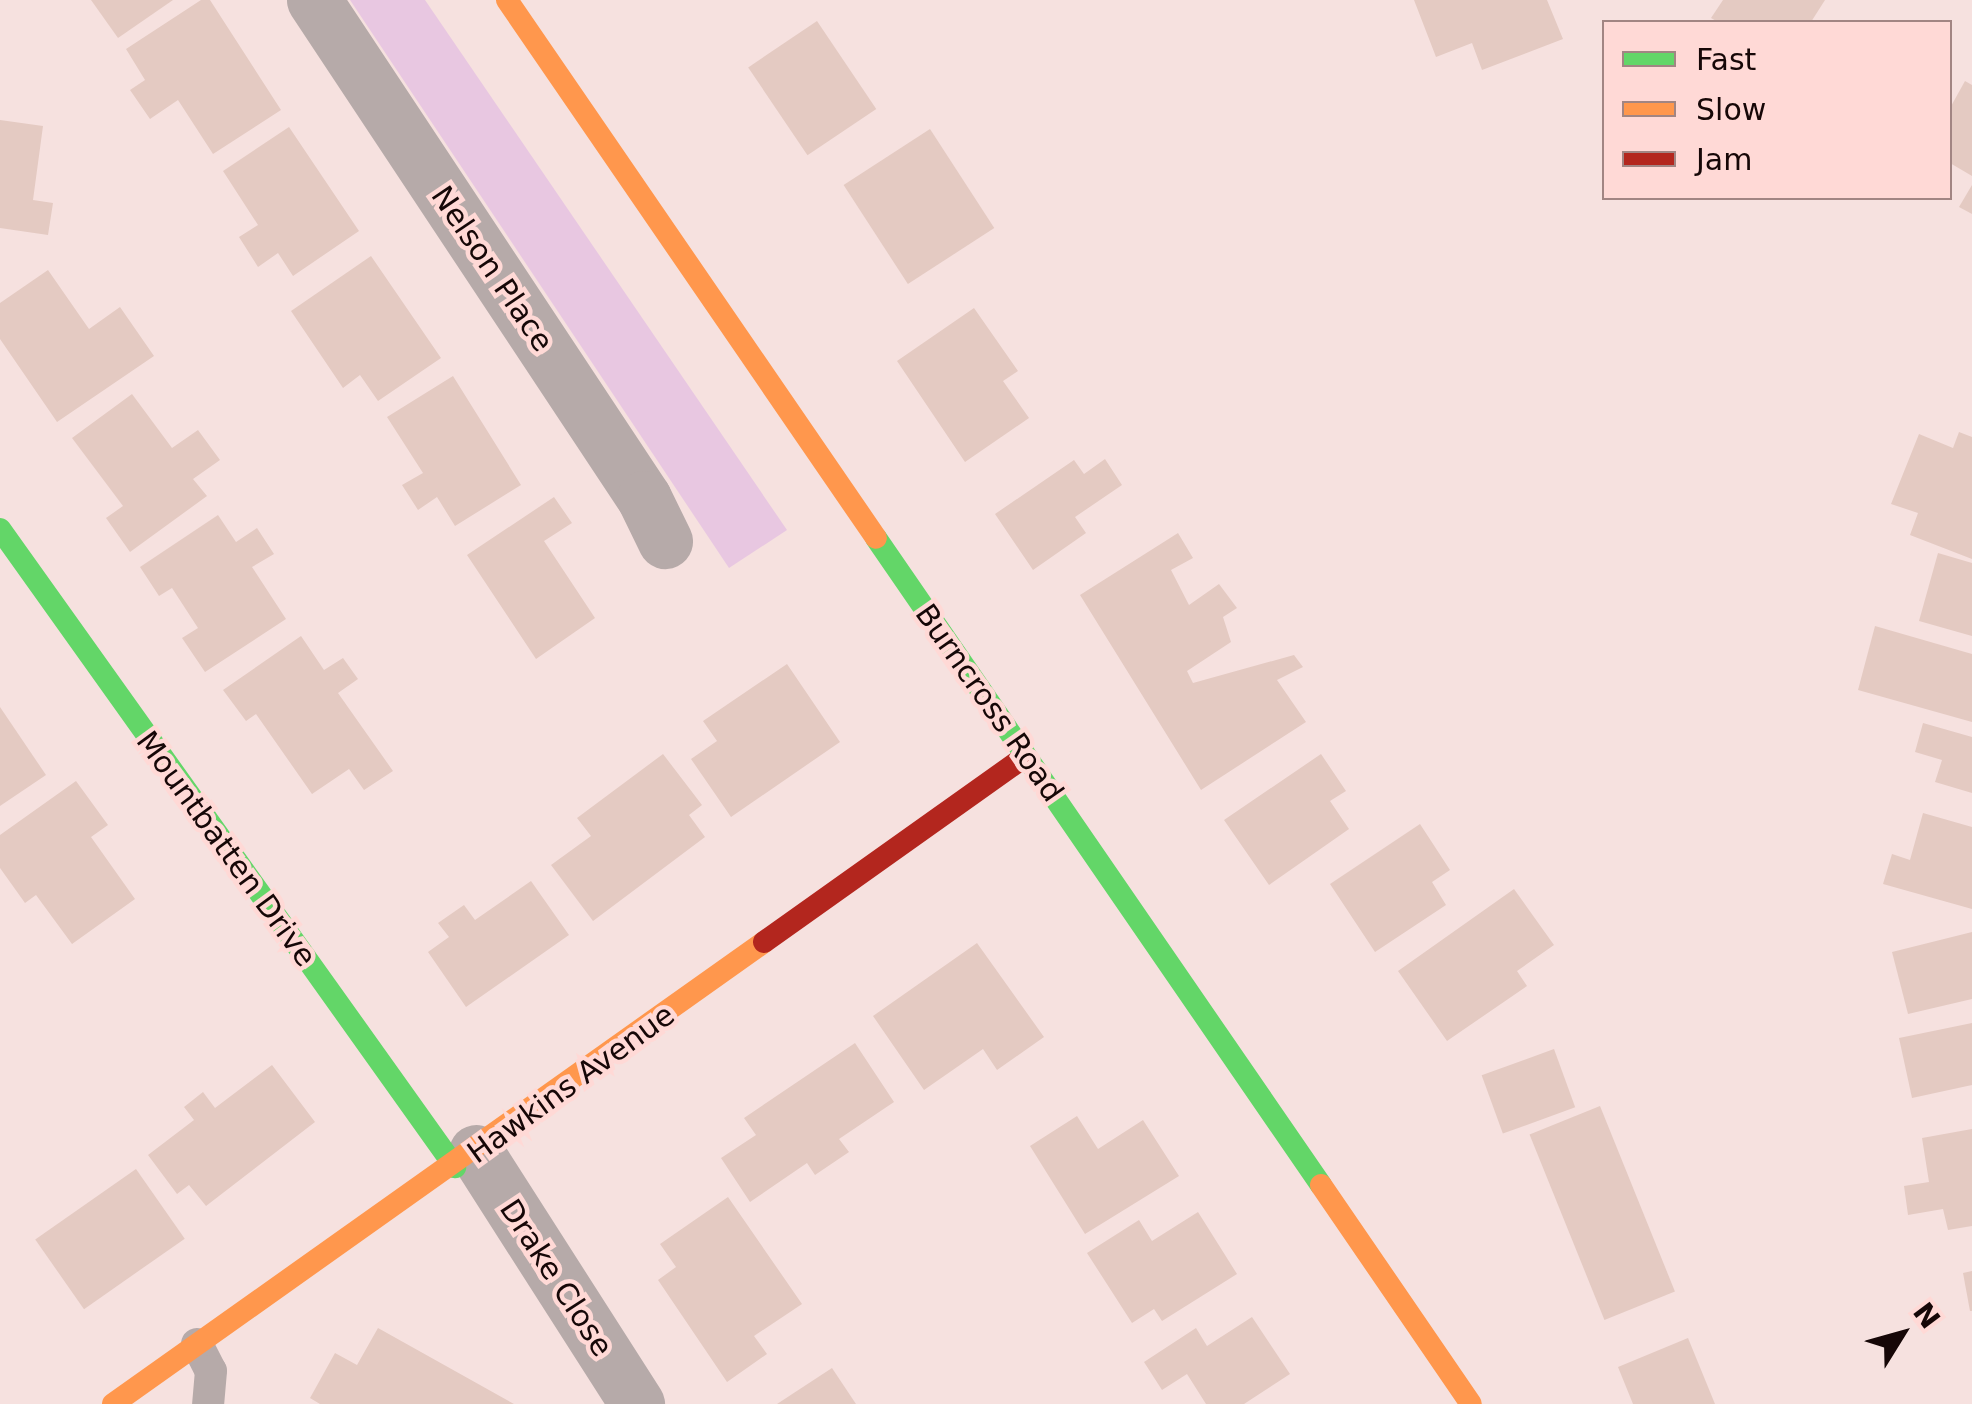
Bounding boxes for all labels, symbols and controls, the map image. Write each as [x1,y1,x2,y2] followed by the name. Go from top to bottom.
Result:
[1602,20,1952,200] legend
[1696,42,1756,77] text: Fast
[1696,92,1766,127] text: Slow
[1696,142,1752,177] text: Jam
[424,180,560,358] street label: Nelson Place
[907,597,1071,809] street label: Burncross Road
[129,724,323,974] street label: Mountbatten Drive
[461,997,681,1171] street label: Hawkins Avenue
[492,1193,620,1363] street label: Drake Close
[1852,1284,1952,1384] north arrow
[1906,1296,1947,1335] text: N

